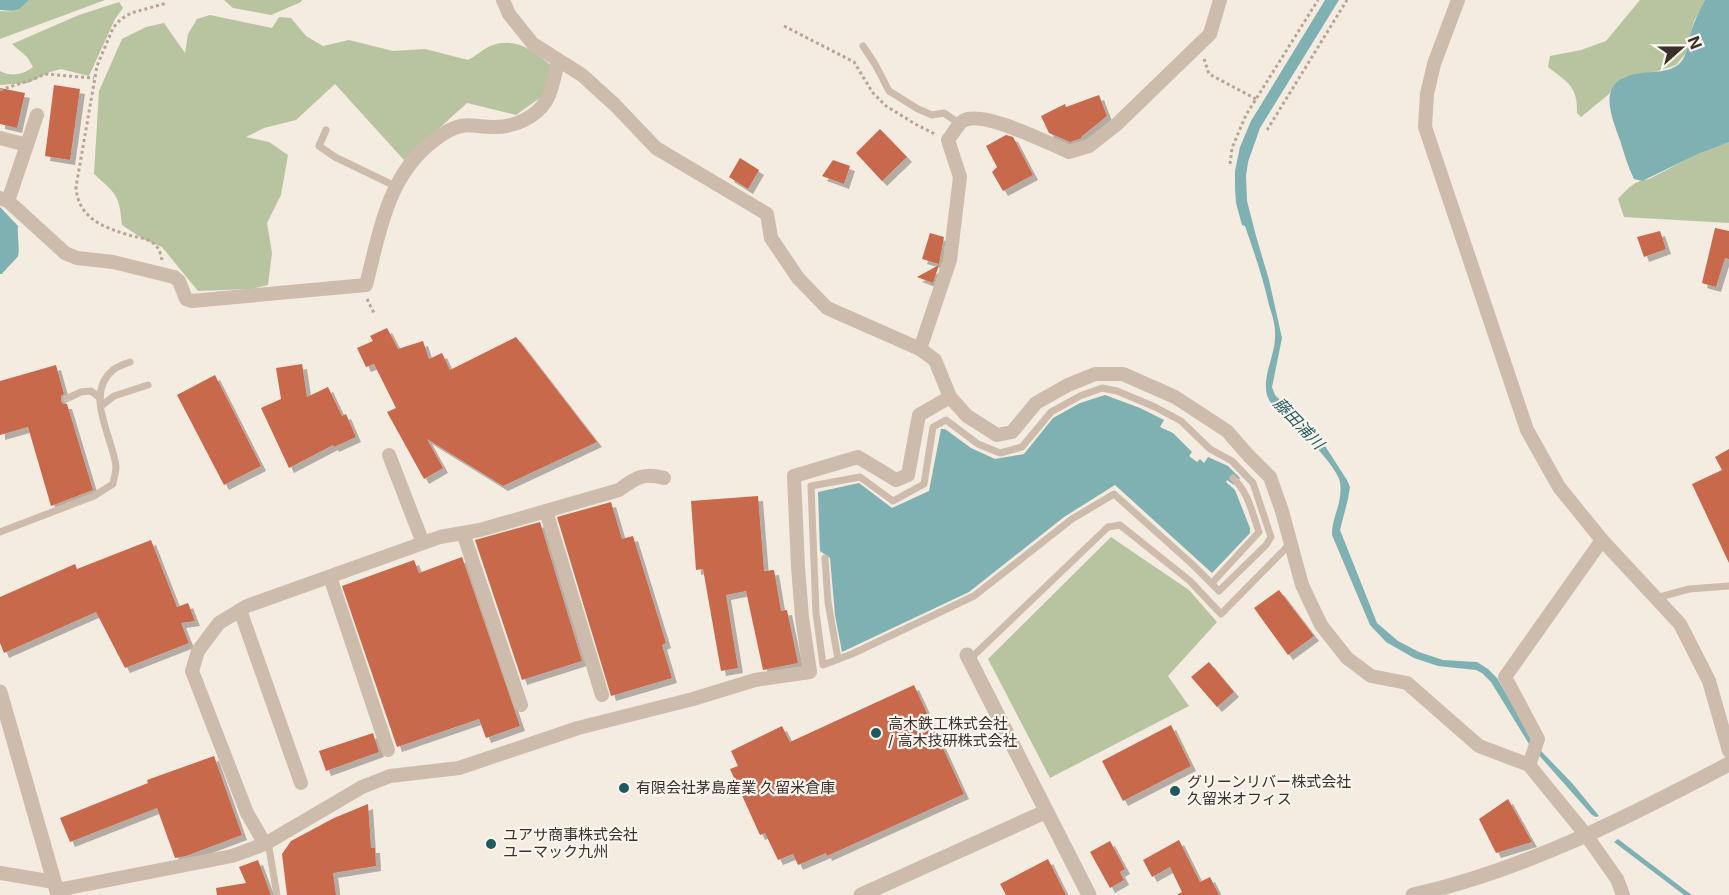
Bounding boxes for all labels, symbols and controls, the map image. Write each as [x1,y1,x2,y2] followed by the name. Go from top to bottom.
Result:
[1651,18,1711,78] north arrow
[1683,33,1707,52] text: N
[1270,393,1330,454] water label: 藤田浦川
[888,714,1018,750] place label: 高木鉄工株式会社 / 高木技研株式会社
[869,726,883,740] marker: 高木鉄工株式会社 / 高木技研株式会社
[1187,772,1351,808] place label: グリーンリバー株式会社 久留米オフィス
[636,778,835,797] place label: 有限会社茅島産業 久留米倉庫
[617,781,631,795] marker: 有限会社茅島産業 久留米倉庫
[1168,784,1182,798] marker: グリーンリバー株式会社 久留米オフィス
[503,825,638,861] place label: ユアサ商事株式会社 ユーマック九州
[484,837,498,851] marker: ユアサ商事株式会社 ユーマック九州

